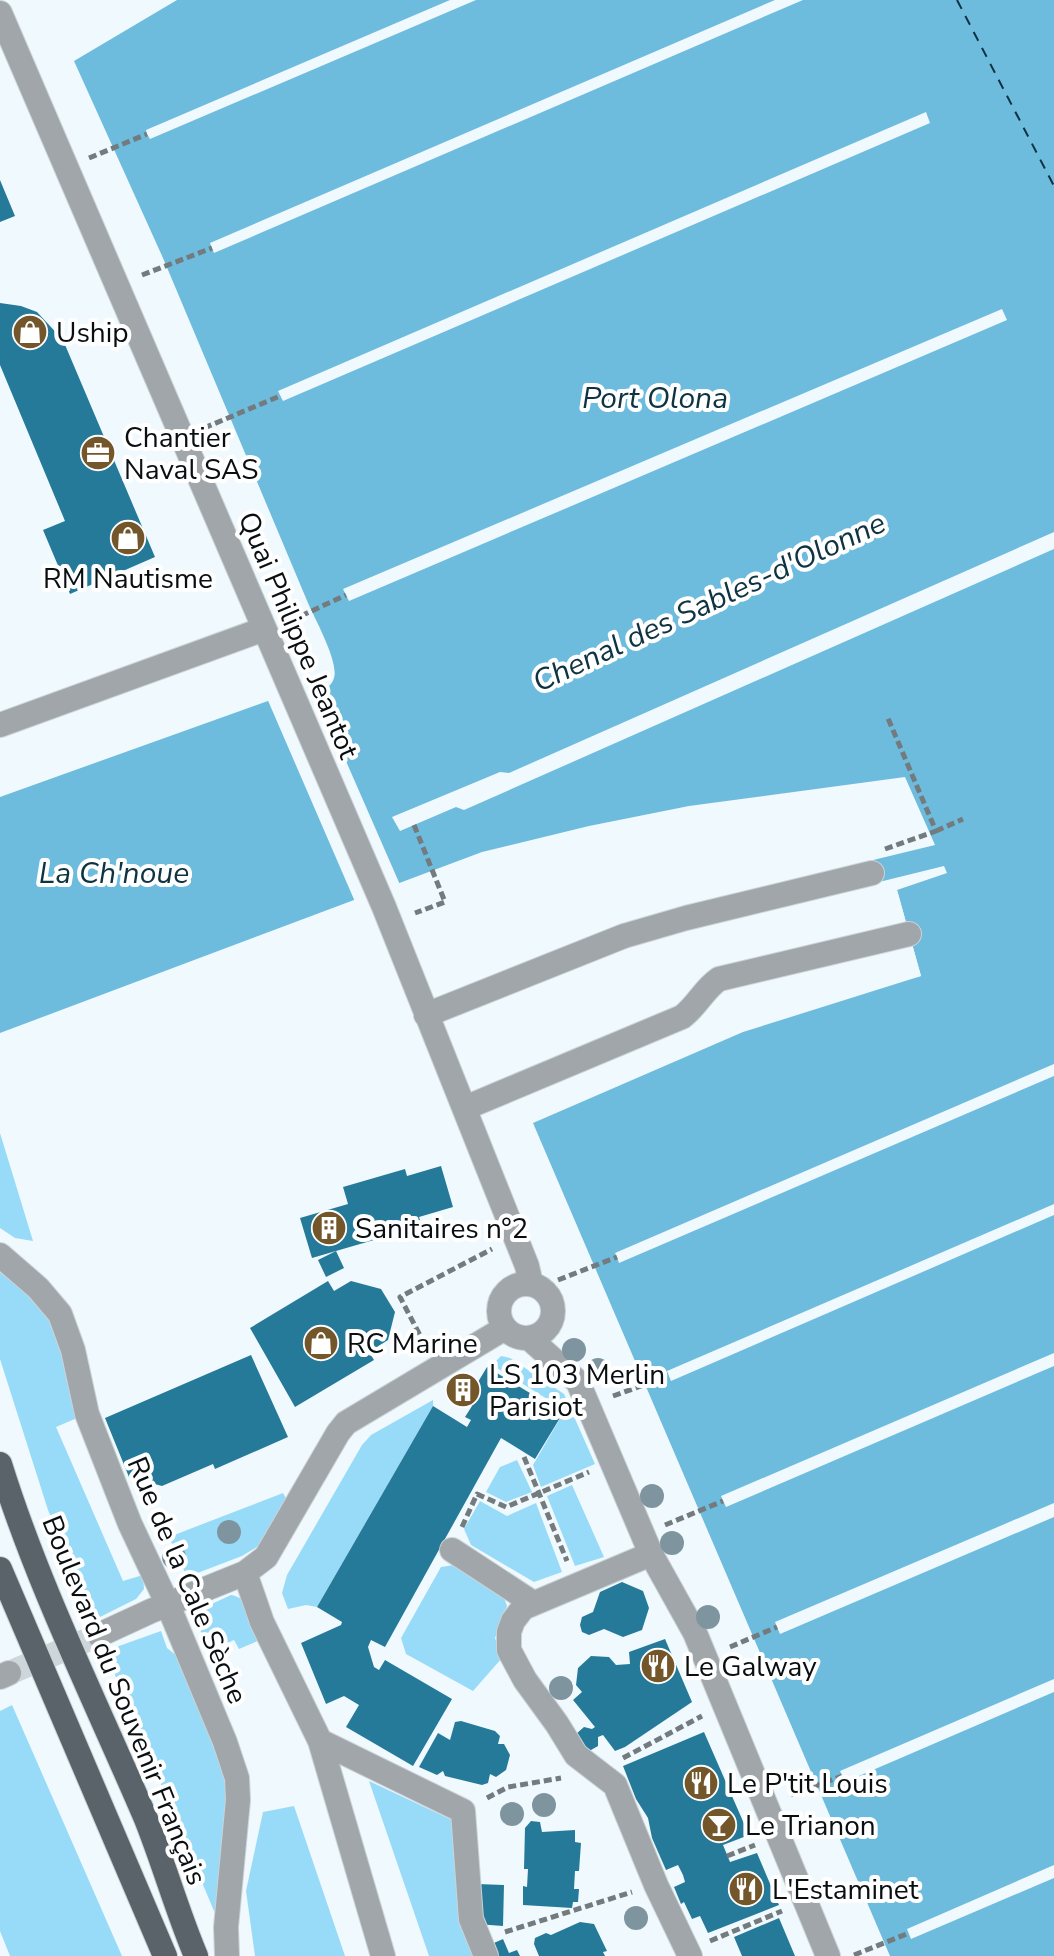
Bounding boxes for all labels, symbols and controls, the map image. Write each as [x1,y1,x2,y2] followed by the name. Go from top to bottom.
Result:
[11,313,49,351] shop icon: Uship
[56,314,129,352] place label: Uship
[582,378,728,419] water label: Port Olona
[124,419,259,489] place label: Chantier Naval SAS
[79,434,117,472] office icon: Chantier Naval SAS
[526,503,892,702] water label: Chenal des Sables-d'Olonne
[229,506,367,765] street label: Quai Philippe Jeantot
[109,519,147,557] shop icon: RM Nautisme
[43,560,213,598] place label: RM Nautisme
[39,853,189,894] water label: La Ch'noue
[310,1209,348,1247] building icon: Sanitaires n°2
[355,1210,528,1248] place label: Sanitaires n°2
[302,1324,340,1362] shop icon: RC Marine
[347,1325,478,1363] place label: RC Marine
[489,1356,665,1426] place label: LS 103 Merlin Parisiot
[444,1371,482,1409] building icon: LS 103 Merlin Parisiot
[118,1451,256,1710] street label: Rue de la Cale Sèche
[32,1510,216,1891] street label: Boulevard du Souvenir Français
[639,1647,677,1685] restaurant icon: Le Galway
[684,1648,817,1686] place label: Le Galway
[682,1764,720,1802] restaurant icon: Le P'tit Louis
[727,1765,888,1803] place label: Le P'tit Louis
[700,1806,738,1844] bar icon: Le Trianon
[745,1807,876,1845] place label: Le Trianon
[727,1870,765,1908] restaurant icon: L'Estaminet
[772,1871,919,1909] place label: L'Estaminet

